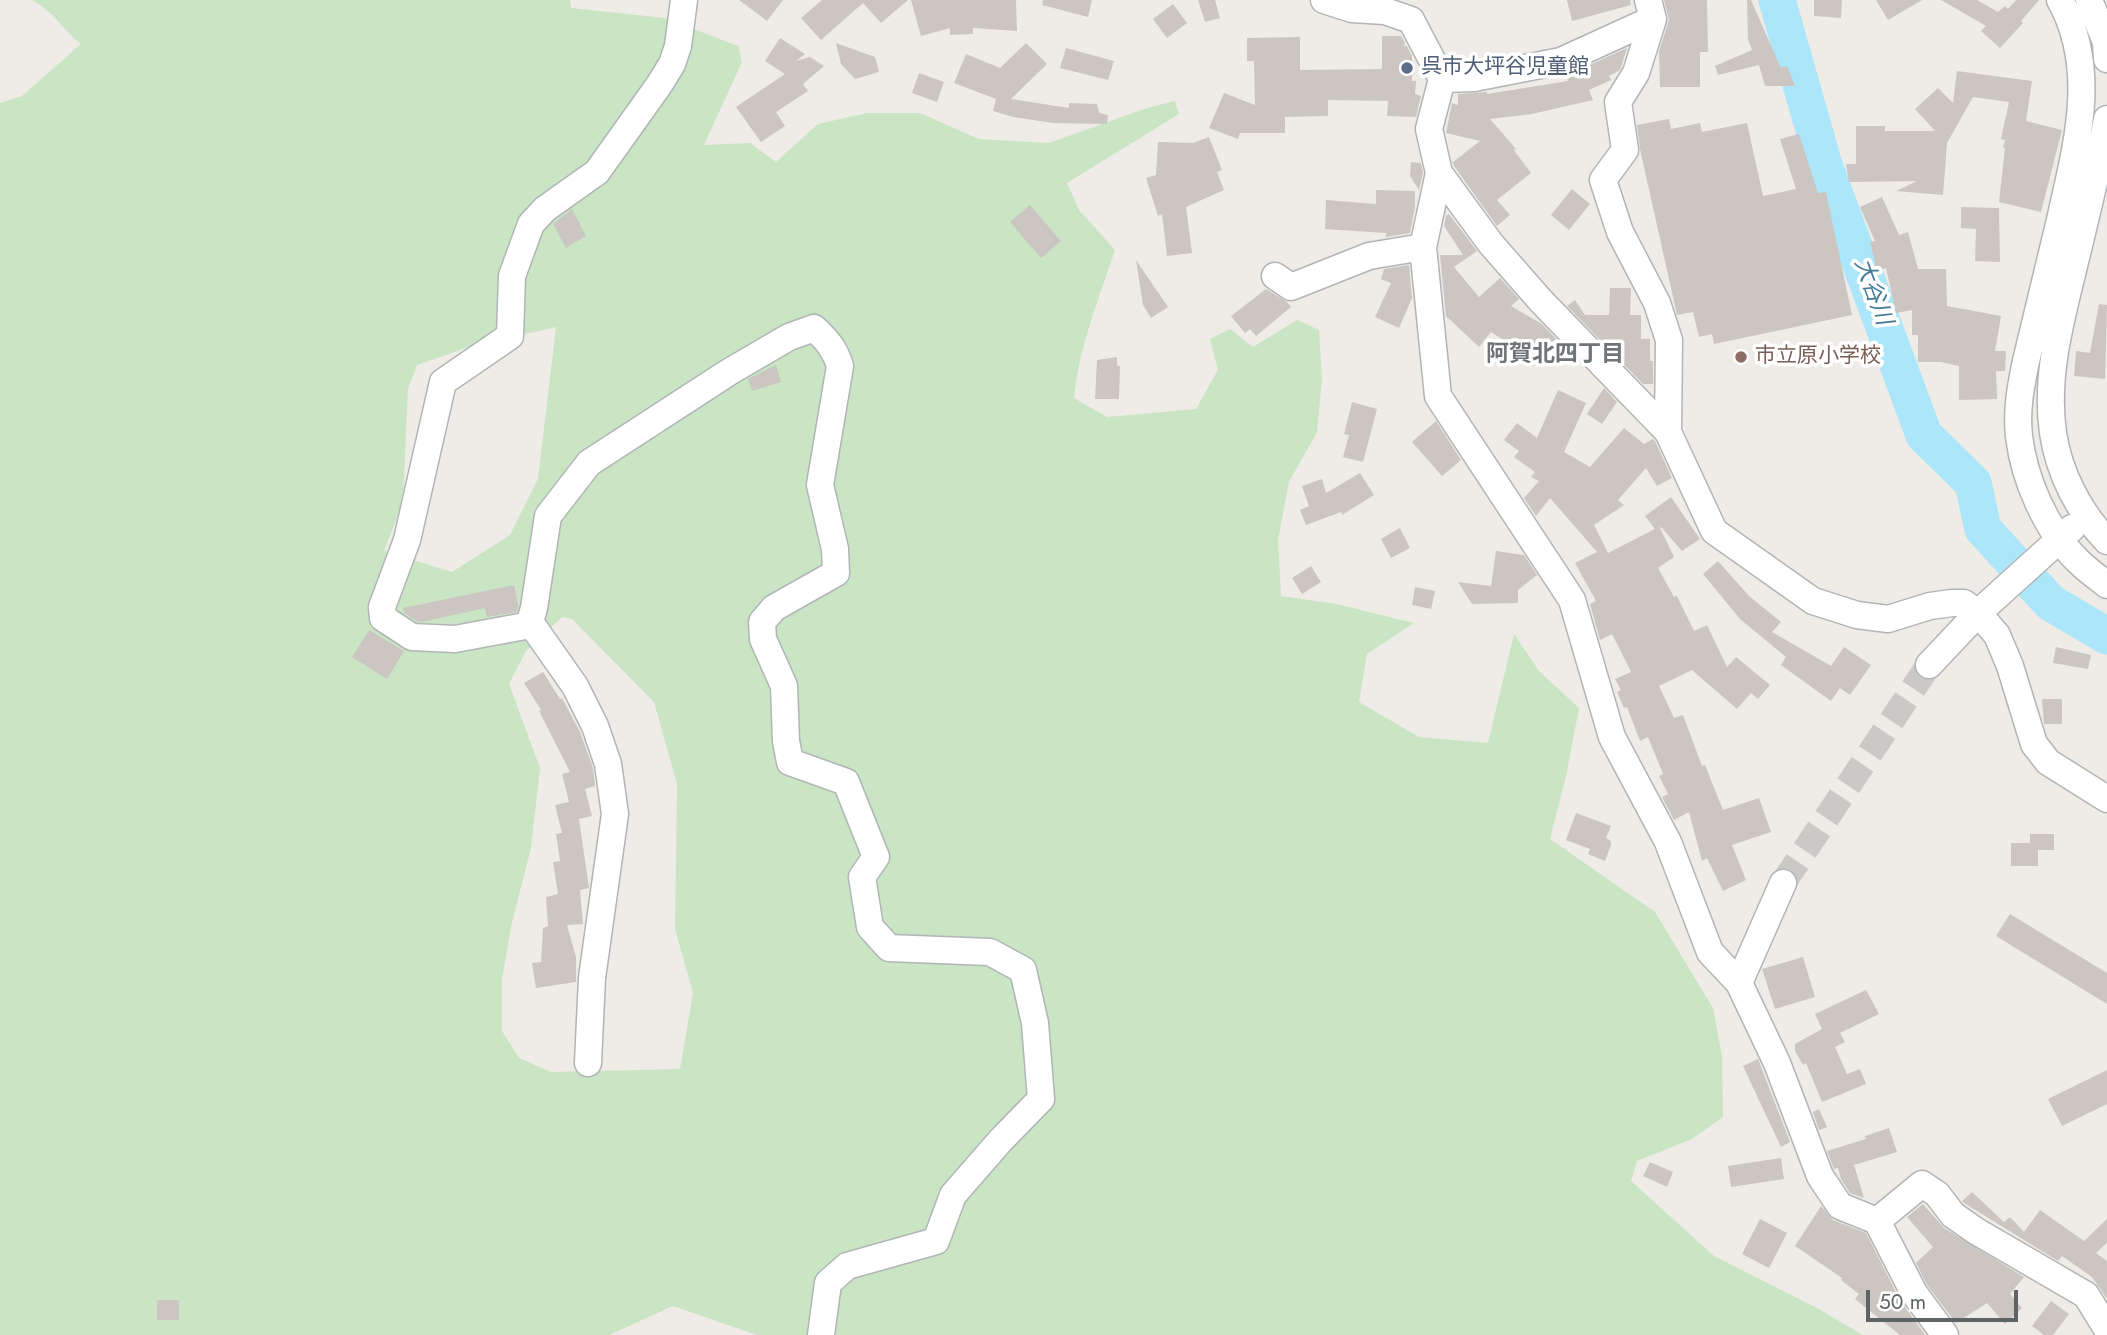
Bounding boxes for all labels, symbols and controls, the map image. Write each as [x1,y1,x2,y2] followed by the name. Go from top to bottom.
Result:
[1421,55,1589,81] place label: 呉市大坪谷児童館
[1399,60,1415,76] marker: 呉市大坪谷児童館
[1847,255,1897,329] water label: 大谷川
[1486,341,1624,369] district label: 阿賀北四丁目
[1755,344,1881,370] place label: 市立原小学校
[1733,349,1749,365] marker: 市立原小学校
[1869,1276,2021,1320] scale bar
[1879,1287,1926,1317] text: 50 m

